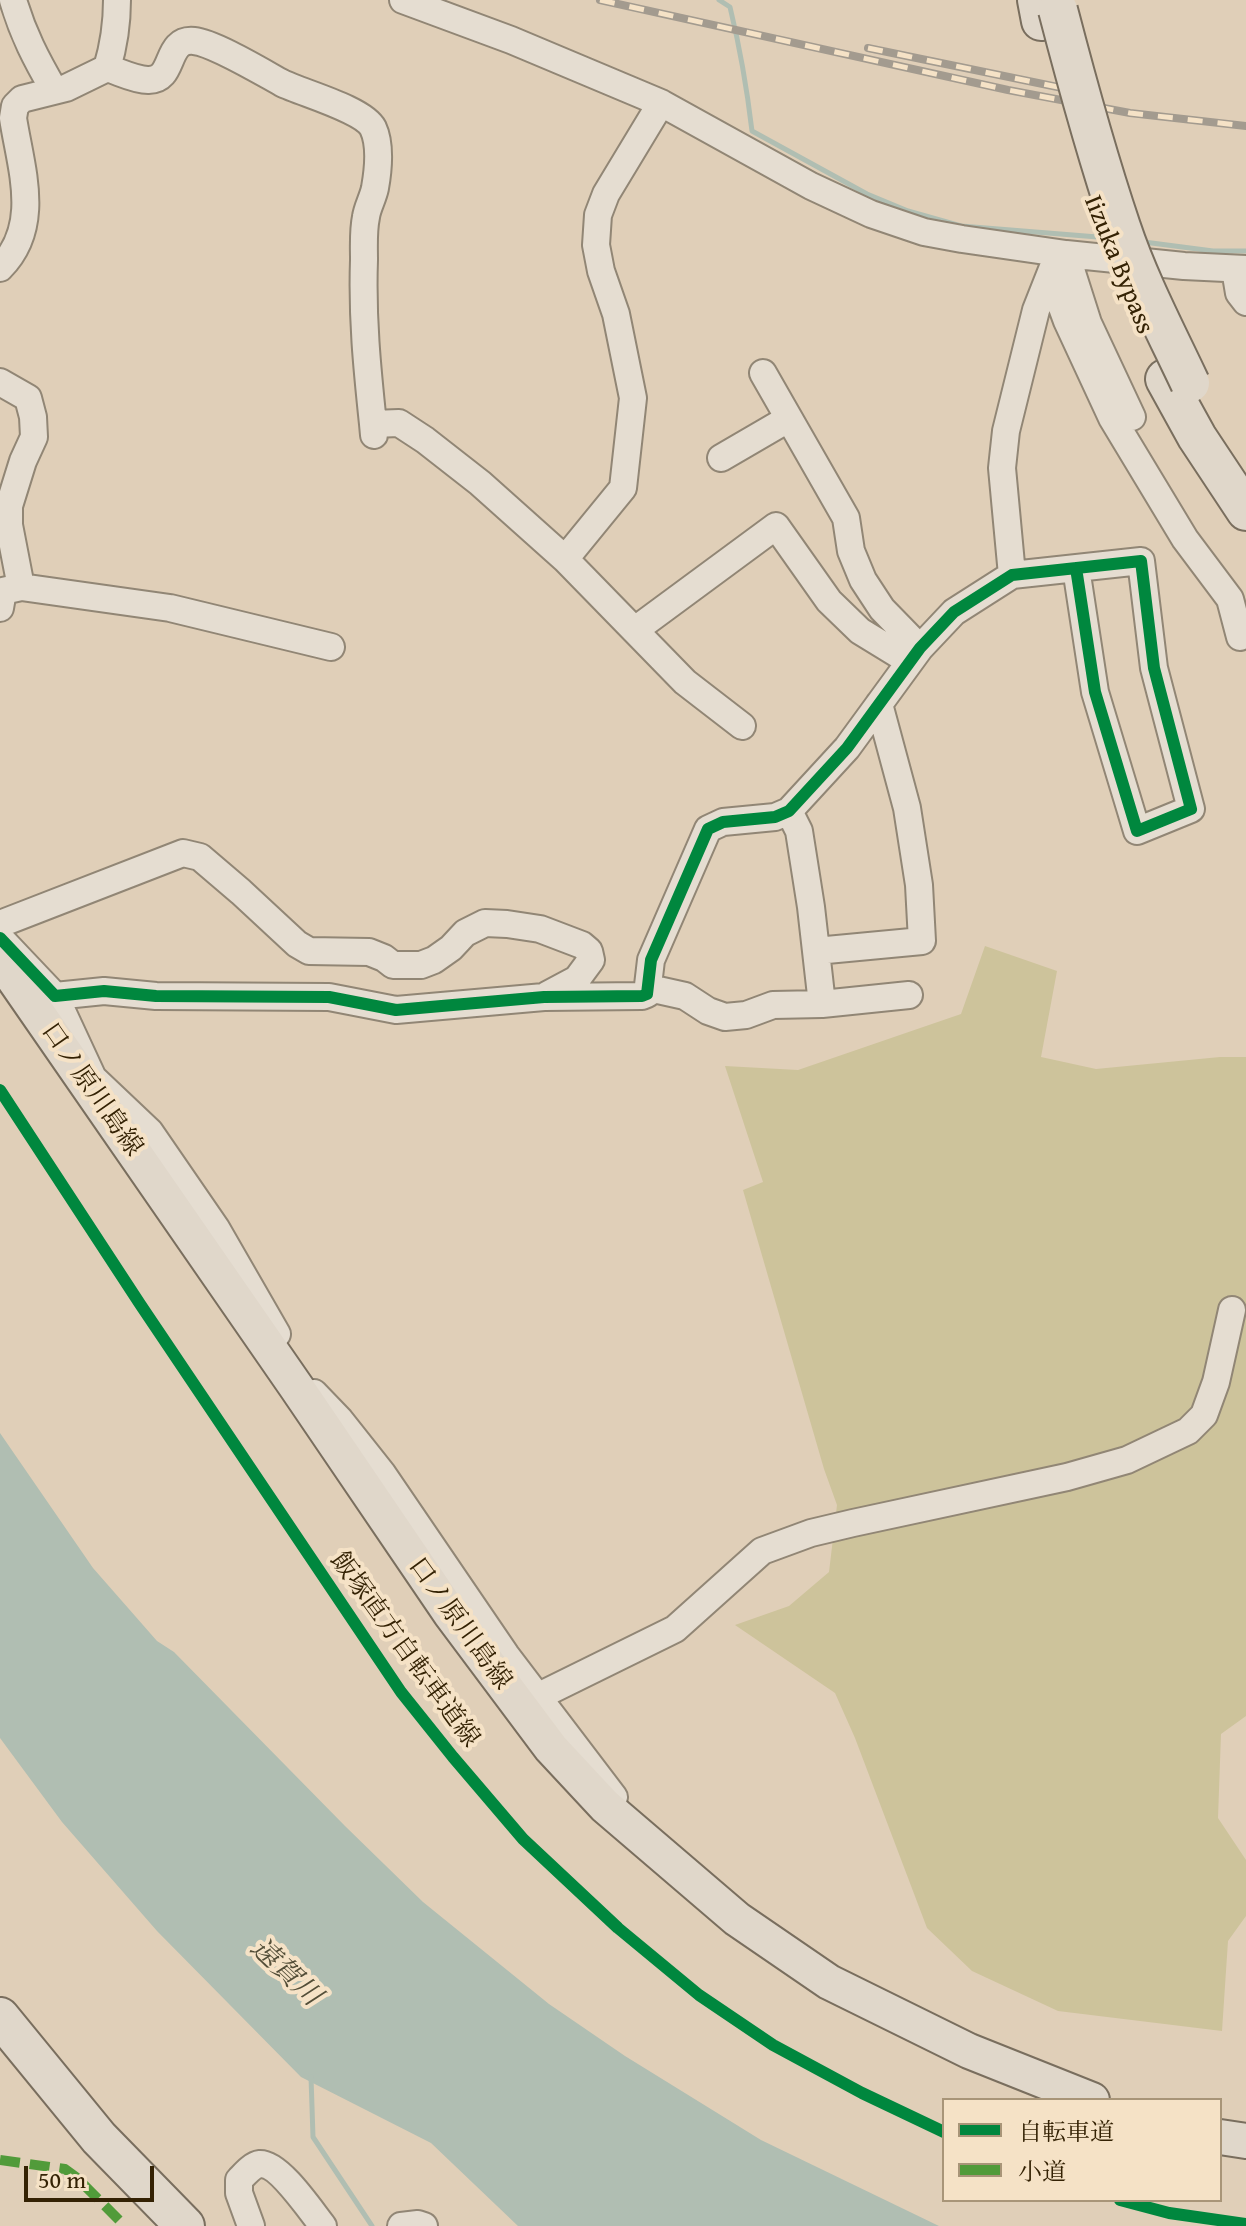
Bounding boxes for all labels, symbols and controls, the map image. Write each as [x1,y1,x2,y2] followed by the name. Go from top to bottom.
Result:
[1076,191,1160,339] street label: Iizuka Bypass
[33,1017,149,1163] street label: 口ノ原川島線
[323,1546,485,1754] street label: 飯塚直方自転車道線
[401,1552,517,1696] street label: 口ノ原川島線
[243,1932,327,2014] water label: 遠賀川
[942,2098,1222,2202] legend
[1018,2114,1114,2149] text: 自転車道
[28,2150,158,2200] scale bar
[1018,2154,1066,2189] text: 小道
[38,2162,86,2197] text: 50 m

